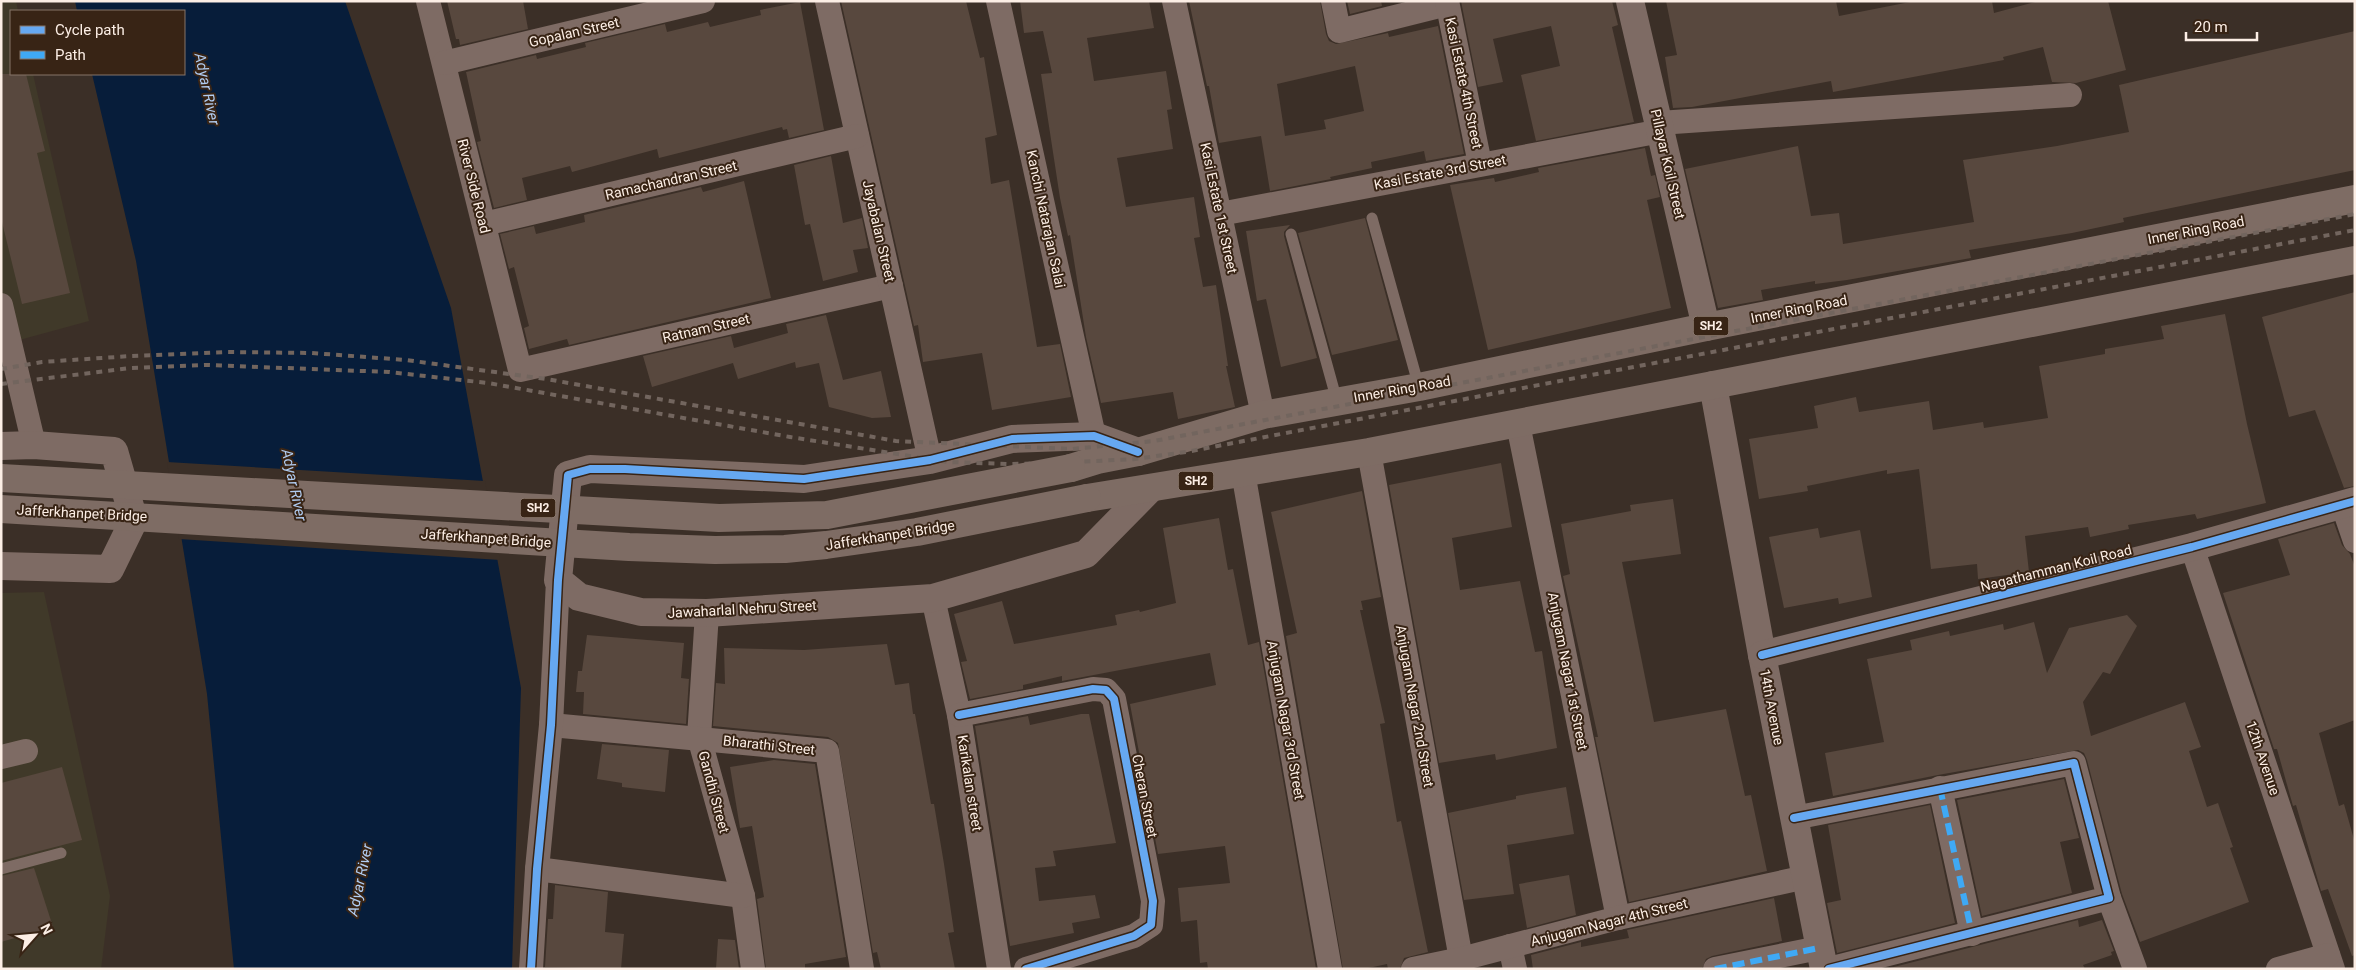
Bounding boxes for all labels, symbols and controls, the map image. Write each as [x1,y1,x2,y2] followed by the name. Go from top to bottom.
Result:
[10,10,185,75] legend
[2186,10,2257,42] scale bar
[527,14,621,50] street label: Gopalan Street
[1442,16,1486,151] street label: Kasi Estate 4th Street
[2194,18,2228,36] text: 20 m
[55,21,125,39] text: Cycle path
[55,46,86,64] text: Path
[190,50,224,128] water label: Adyar River
[1648,107,1689,221] street label: Pillayar Koil Street
[455,137,493,235] street label: River Side Road
[1197,141,1241,275] street label: Kasi Estate 1st Street
[1024,149,1068,289] street label: Kanchi Natarajan Salai
[1373,151,1508,193] street label: Kasi Estate 3rd Street
[604,157,739,203] street label: Ramachandran Street
[860,179,899,284] street label: Jayabalan Street
[2146,213,2246,247] street label: Inner Ring Road
[1749,292,1849,326] street label: Inner Ring Road
[661,310,751,346] street label: Ratnam Street
[1694,316,1728,336] road number: SH2
[1352,373,1452,405] street label: Inner Ring Road
[277,446,311,524] water label: Adyar River
[1178,472,1214,491] road number: SH2
[520,498,556,518] road number: SH2
[16,502,148,524] street label: Jafferkhanpet Bridge
[824,517,956,553] street label: Jafferkhanpet Bridge
[420,525,552,551] street label: Jafferkhanpet Bridge
[1979,541,2133,595] street label: Nagathamman Koil Road
[1545,591,1591,752] street label: Anjugam Nagar 1st Street
[667,597,817,621] street label: Jawaharlal Nehru Street
[1393,624,1437,789] street label: Anjugam Nagar 2nd Street
[1264,639,1308,801] street label: Anjugam Nagar 3rd Street
[1757,668,1787,746] street label: 14th Avenue
[2243,719,2283,797] street label: 12th Avenue
[722,732,816,758] street label: Bharathi Street
[954,734,986,833] street label: Karikalan street
[695,749,733,835] street label: Gandhi Street
[1129,753,1161,839] street label: Cheran Street
[343,841,377,919] water label: Adyar River
[1529,895,1689,949] street label: Anjugam Nagar 4th Street
[10,910,60,960] north arrow
[37,921,56,937] text: N

